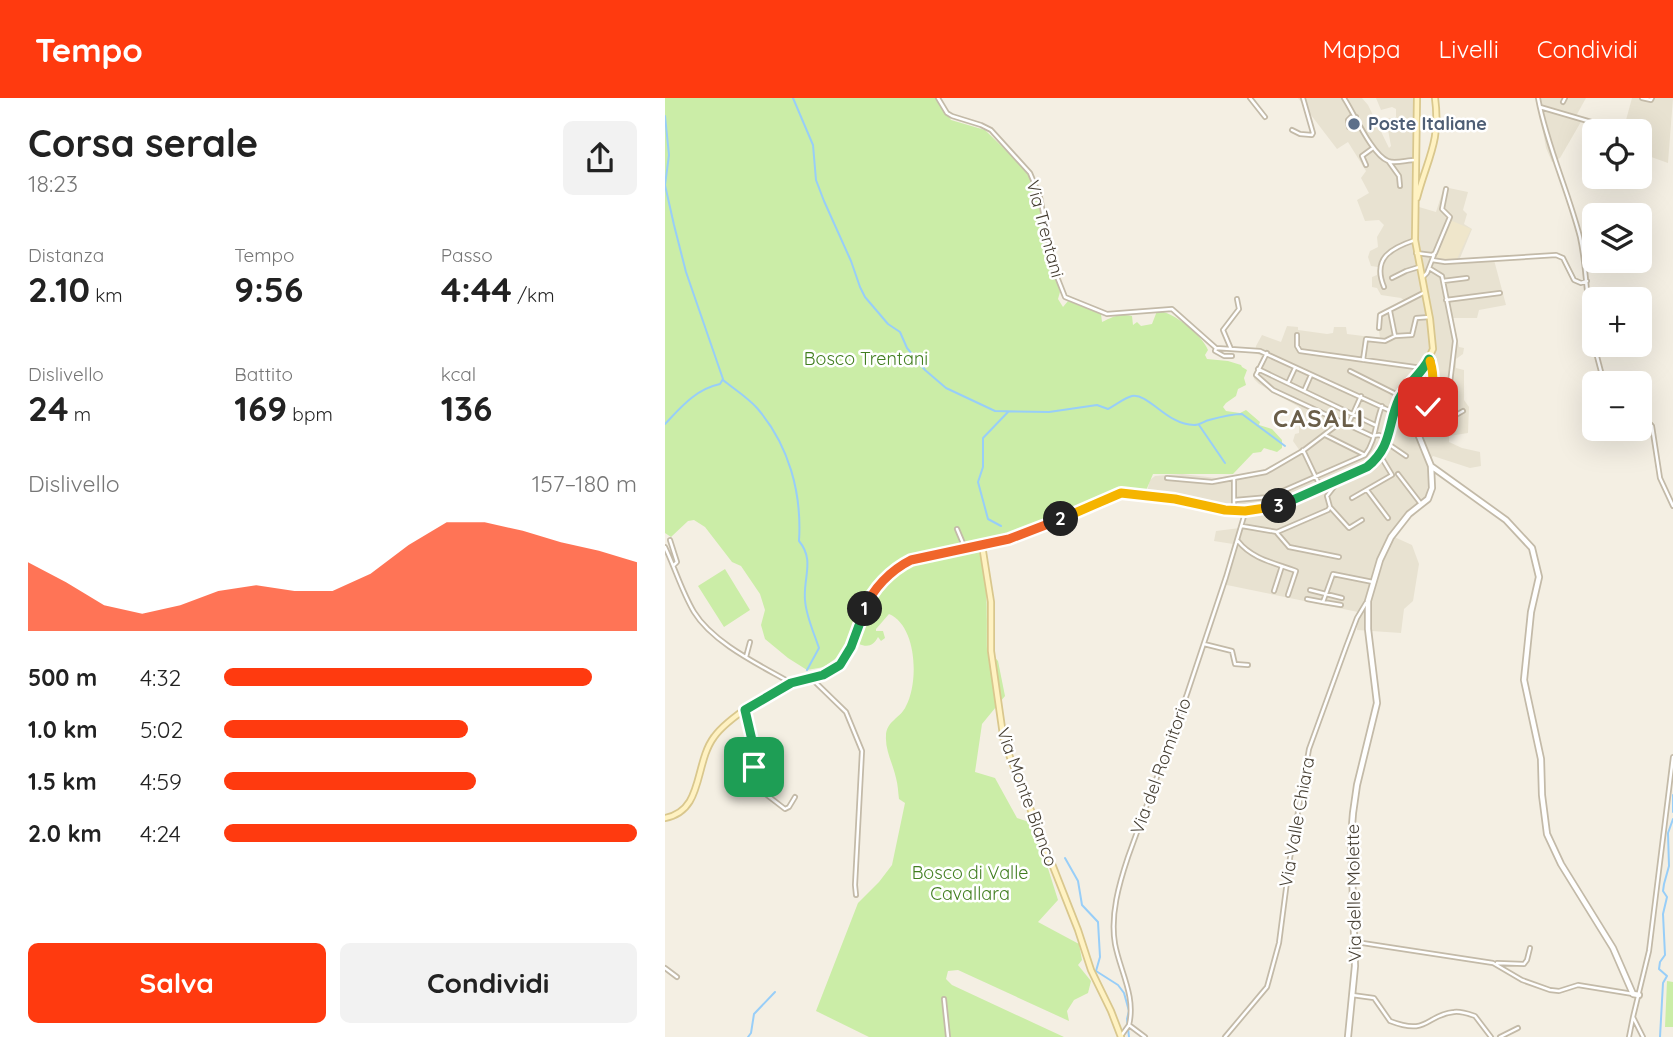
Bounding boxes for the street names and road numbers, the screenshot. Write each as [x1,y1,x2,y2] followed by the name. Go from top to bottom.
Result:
[1021,178,1070,280] street label: Via Trentani
[1125,695,1196,837] street label: Via del Romitorio
[992,724,1063,869] street label: Via Monte Bianco
[1274,755,1319,889] street label: Via Valle Chiara
[1341,824,1366,962] street label: Via delle Molette

